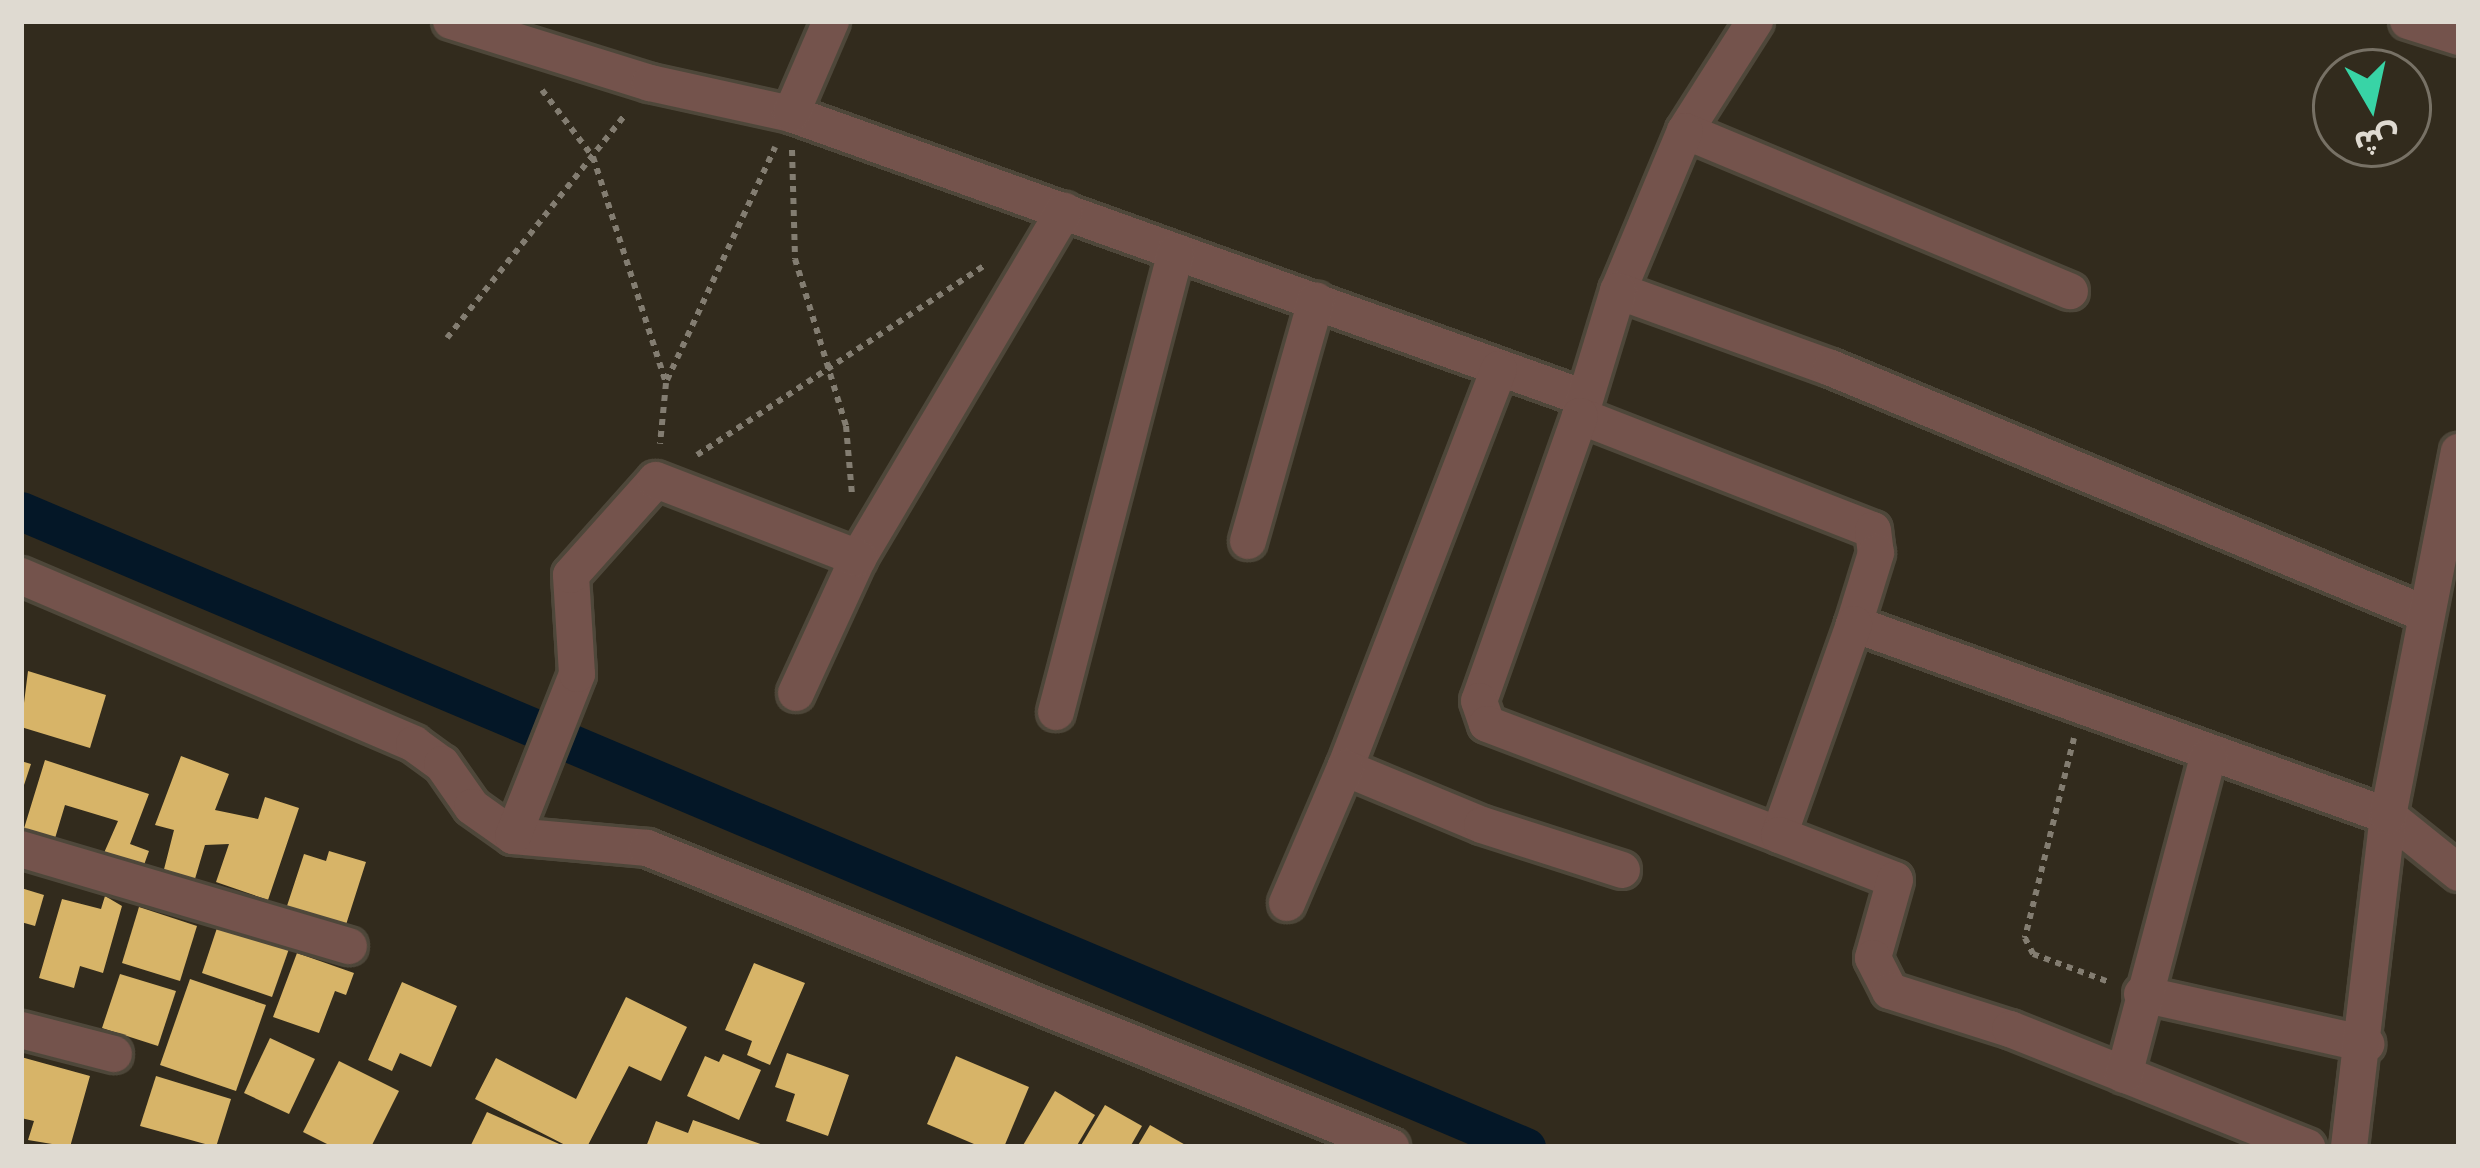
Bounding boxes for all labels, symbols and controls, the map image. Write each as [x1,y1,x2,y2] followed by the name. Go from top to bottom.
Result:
[2312,48,2432,168] north arrow
[2352,118,2403,164] text: ش

